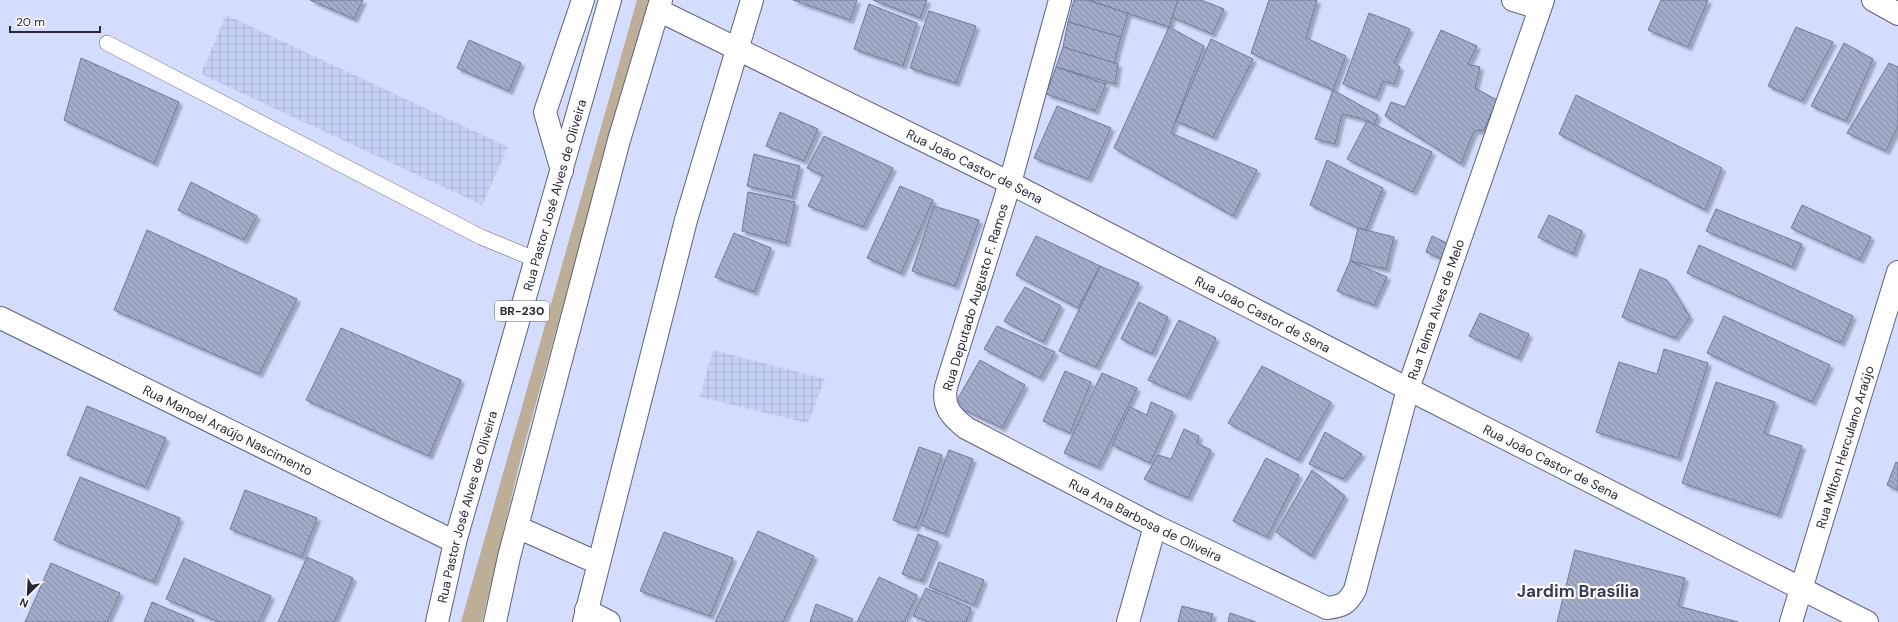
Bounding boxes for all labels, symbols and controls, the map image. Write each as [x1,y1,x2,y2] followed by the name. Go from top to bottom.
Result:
[10,8,100,34] scale bar
[16,14,45,30] text: 20 m
[519,97,590,293] street label: Rua Pastor José Alves de Oliveira
[903,125,1046,208] street label: Rua João Castor de Sena
[939,202,1012,393] street label: Rua Deputado Augusto F. Ramos
[1404,237,1468,382] street label: Rua Telma Alves de Melo
[1192,272,1333,356] street label: Rua João Castor de Sena
[495,301,549,321] road number: BR-230
[1812,363,1878,531] street label: Rua Milton Herculano Araújo
[140,381,316,480] street label: Rua Manoel Araújo Nascimento
[434,409,501,605] street label: Rua Pastor José Alves de Oliveira
[1480,421,1622,504] street label: Rua João Castor de Sena
[1066,475,1225,566] street label: Rua Ana Barbosa de Oliveira
[8,574,48,614] north arrow
[1517,580,1639,602] district label: Jardim Brasília
[17,595,30,611] text: N

